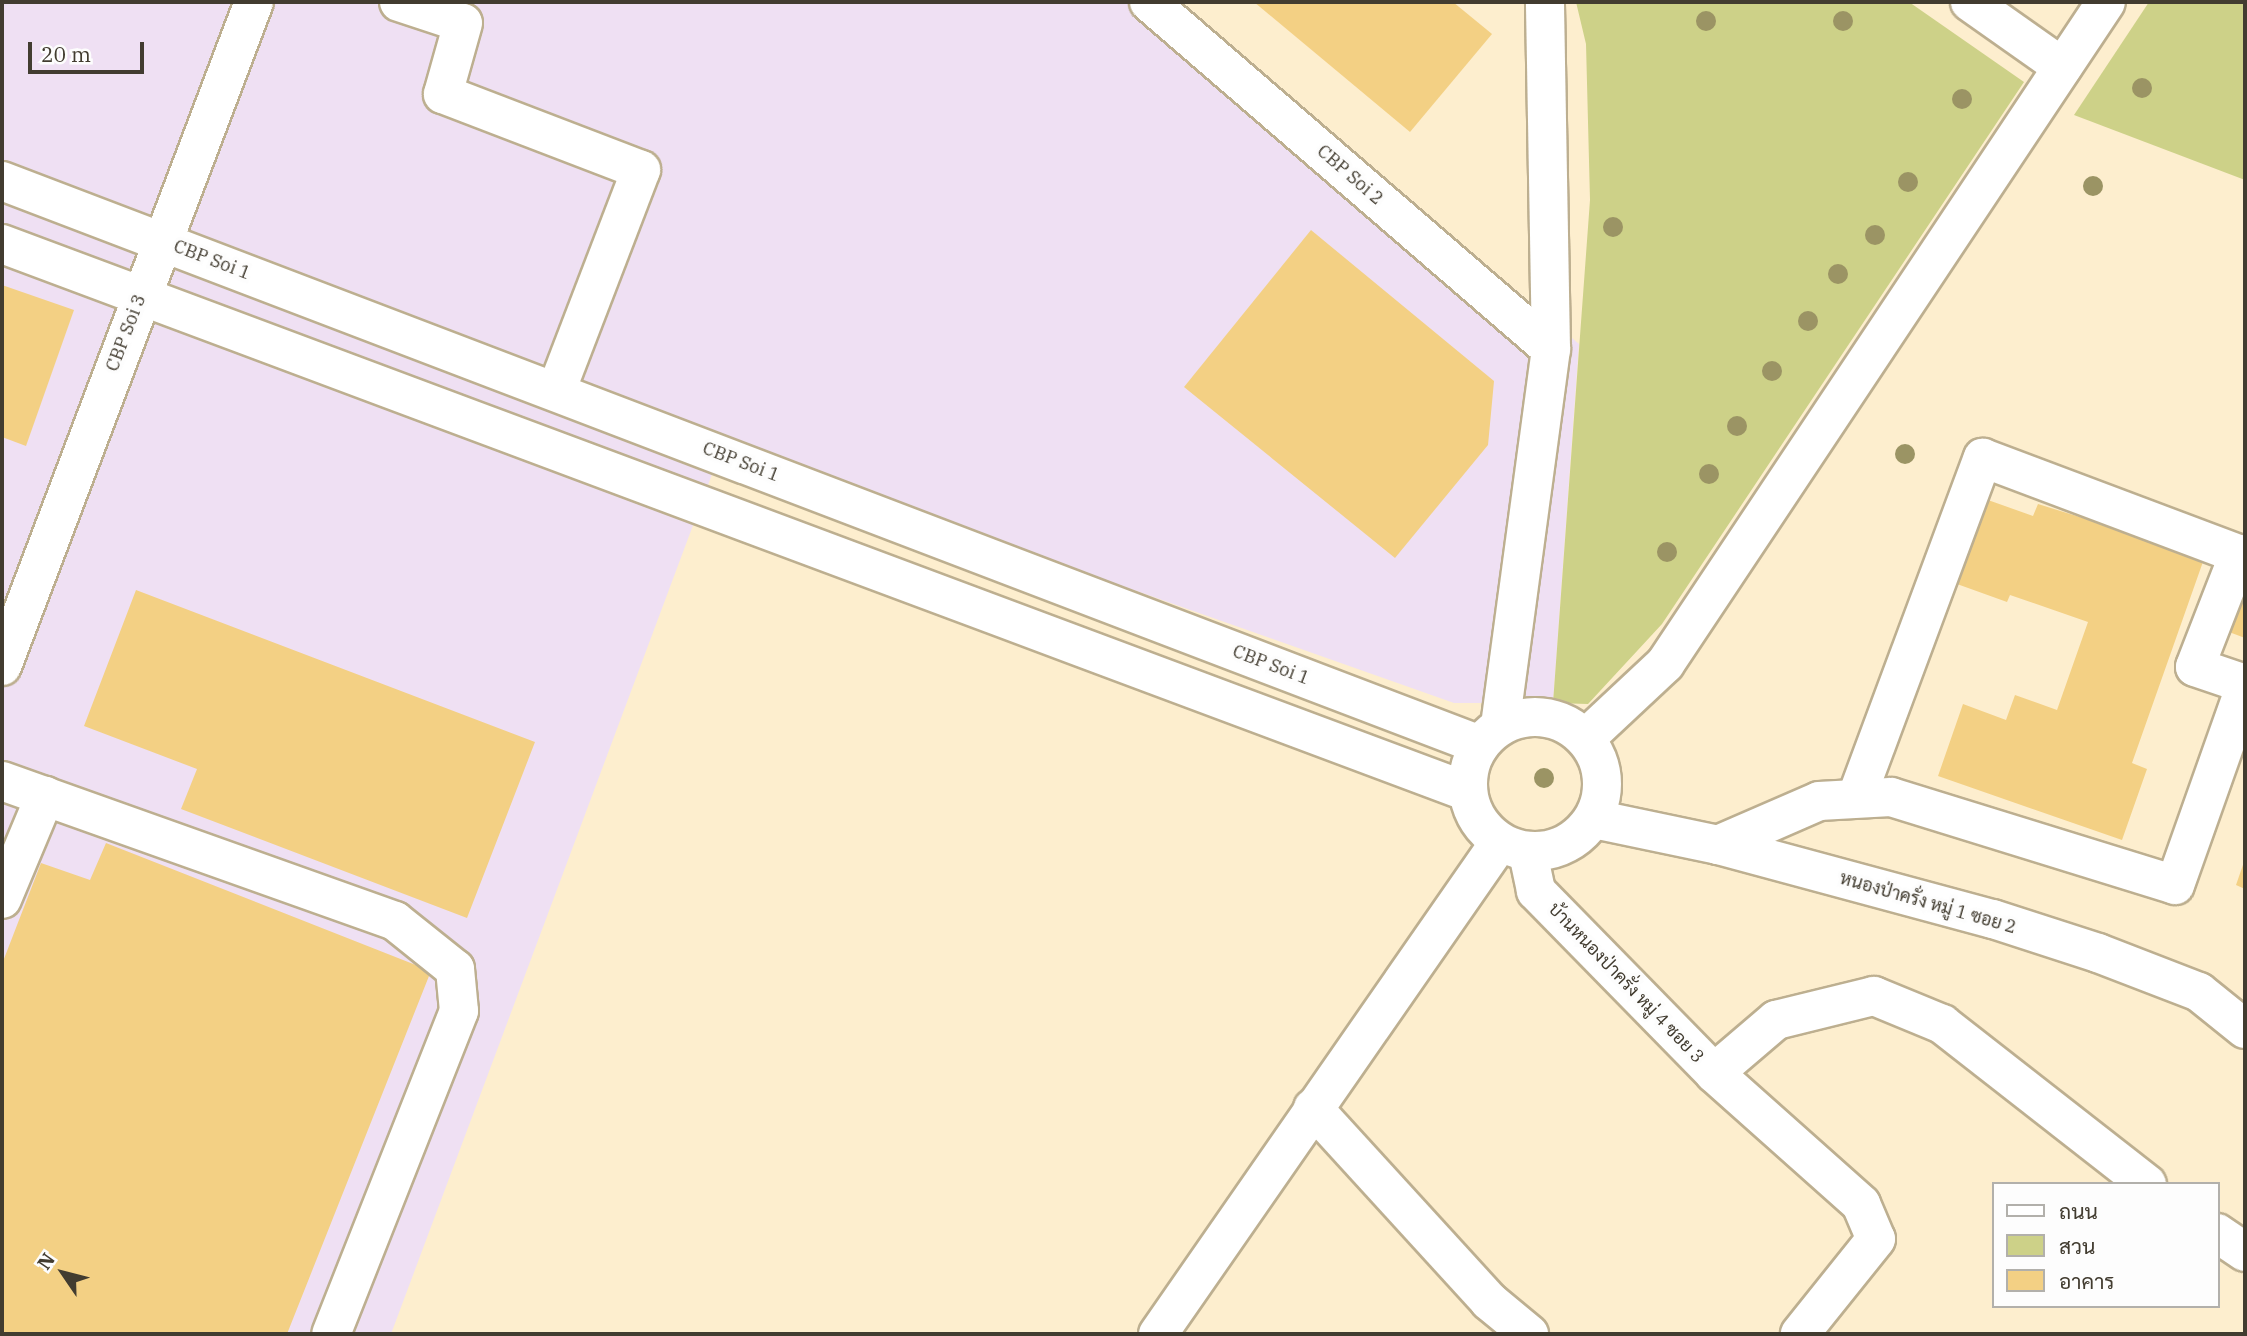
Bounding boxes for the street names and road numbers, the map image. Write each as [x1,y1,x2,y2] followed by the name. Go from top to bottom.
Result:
[1313,140,1387,210] street label: CBP Soi 2
[171,235,253,285] street label: CBP Soi 1
[101,292,151,374] street label: CBP Soi 3
[700,437,782,487] street label: CBP Soi 1
[1230,640,1312,690] street label: CBP Soi 1
[1837,867,2019,939] street label: หนองป่าครั่ง หมู่ 1 ซอย 2
[1544,898,1708,1068] street label: บ้านหนองป่าครั่ง หมู่ 4 ซอย 3

